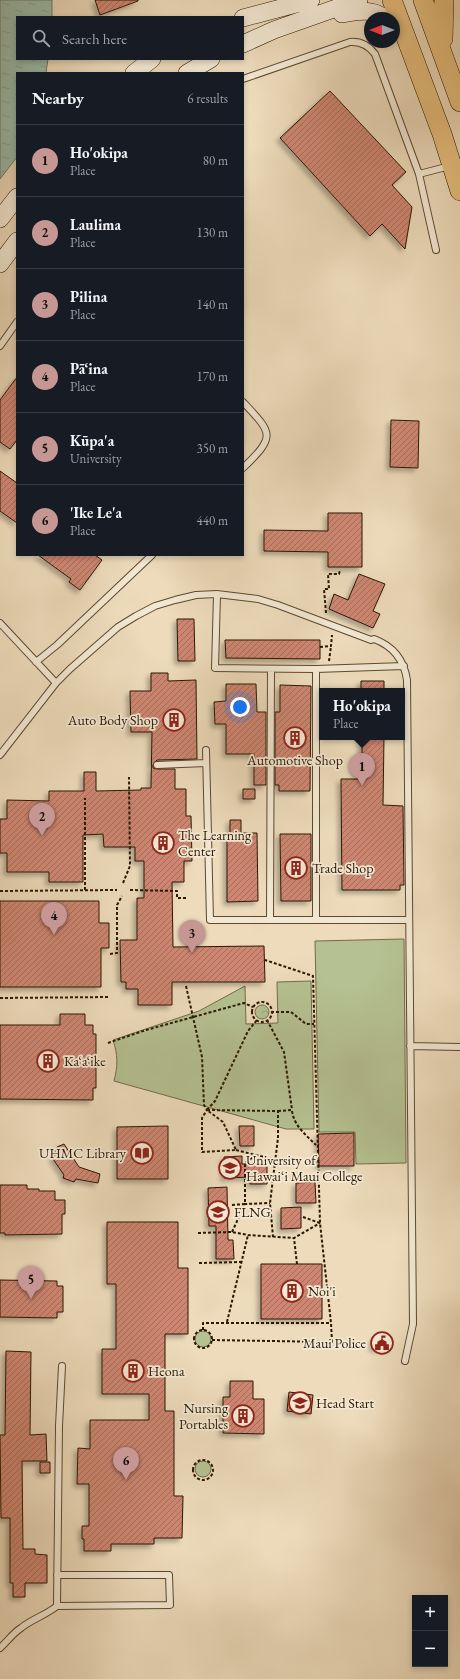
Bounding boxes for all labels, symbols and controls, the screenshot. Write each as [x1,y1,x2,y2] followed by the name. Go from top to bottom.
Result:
[364,12,400,48] north arrow
[16,16,244,60] search box
[30,27,52,49] icon: search
[62,29,127,48] text: Search here
[32,87,84,109] text: Nearby
[187,90,228,107] text: 6 results
[70,143,128,162] text: Ho'okipa
[42,152,48,169] text: 1
[203,152,228,169] text: 80 m
[70,162,96,179] text: Place
[70,215,121,234] text: Laulima
[42,224,48,241] text: 2
[197,224,228,241] text: 130 m
[70,234,96,251] text: Place
[70,287,107,306] text: Pilina
[42,296,48,313] text: 3
[197,296,228,313] text: 140 m
[70,306,96,323] text: Place
[70,359,108,378] text: Pā‘ina
[42,368,48,385] text: 4
[197,368,228,385] text: 170 m
[70,378,96,395] text: Place
[70,431,114,450] text: Kūpa'a
[42,440,48,457] text: 5
[197,440,228,457] text: 350 m
[70,450,122,467] text: University
[70,503,122,522] text: 'Ike Le'a
[42,512,48,529] text: 6
[197,512,228,529] text: 440 m
[70,522,96,539] text: Place
[319,688,405,740] popup
[333,696,391,715] text: Ho'okipa
[230,697,250,717] your location
[161,707,187,733] building icon: Auto Body Shop
[67,711,158,729] place label: Auto Body Shop
[333,715,359,732] text: Place
[282,725,308,751] building icon: Automotive Shop
[246,751,343,769] place label: Automotive Shop
[349,753,375,786] pin: 1
[29,803,55,836] pin: 2
[178,826,252,860] place label: The Learning Center
[150,830,176,856] building icon: The Learning Center
[283,855,309,881] building icon: Trade Shop
[312,859,374,877] place label: Trade Shop
[41,902,67,935] pin: 4
[179,920,205,953] pin: 3
[35,1048,61,1074] building icon: Ka‘a‘ike
[64,1052,106,1070] place label: Ka‘a‘ike
[129,1140,155,1166] library icon: UHMC Library
[39,1144,127,1162] place label: UHMC Library
[246,1151,363,1185] place label: University of Hawai‘i Maui College
[217,1155,243,1181] school or university icon: University of Hawai‘i Maui College
[205,1199,231,1225] school or university icon: FLNG
[234,1203,271,1221] place label: FLNG
[18,1266,44,1299] pin: 5
[279,1278,305,1304] building icon: Noi'i
[308,1282,336,1300] place label: Noi'i
[369,1330,395,1356] public building icon: Maui Police
[303,1334,367,1352] place label: Maui Police
[120,1358,146,1384] building icon: Heona
[148,1362,185,1380] place label: Heona
[287,1390,313,1416] school or university icon: Head Start
[316,1394,374,1412] place label: Head Start
[179,1399,229,1433] place label: Nursing Portables
[230,1403,256,1429] building icon: Nursing Portables
[113,1447,139,1480] pin: 6
[412,1595,448,1667] map controls
[412,1595,448,1631] button: +
[412,1631,448,1667] button: −

